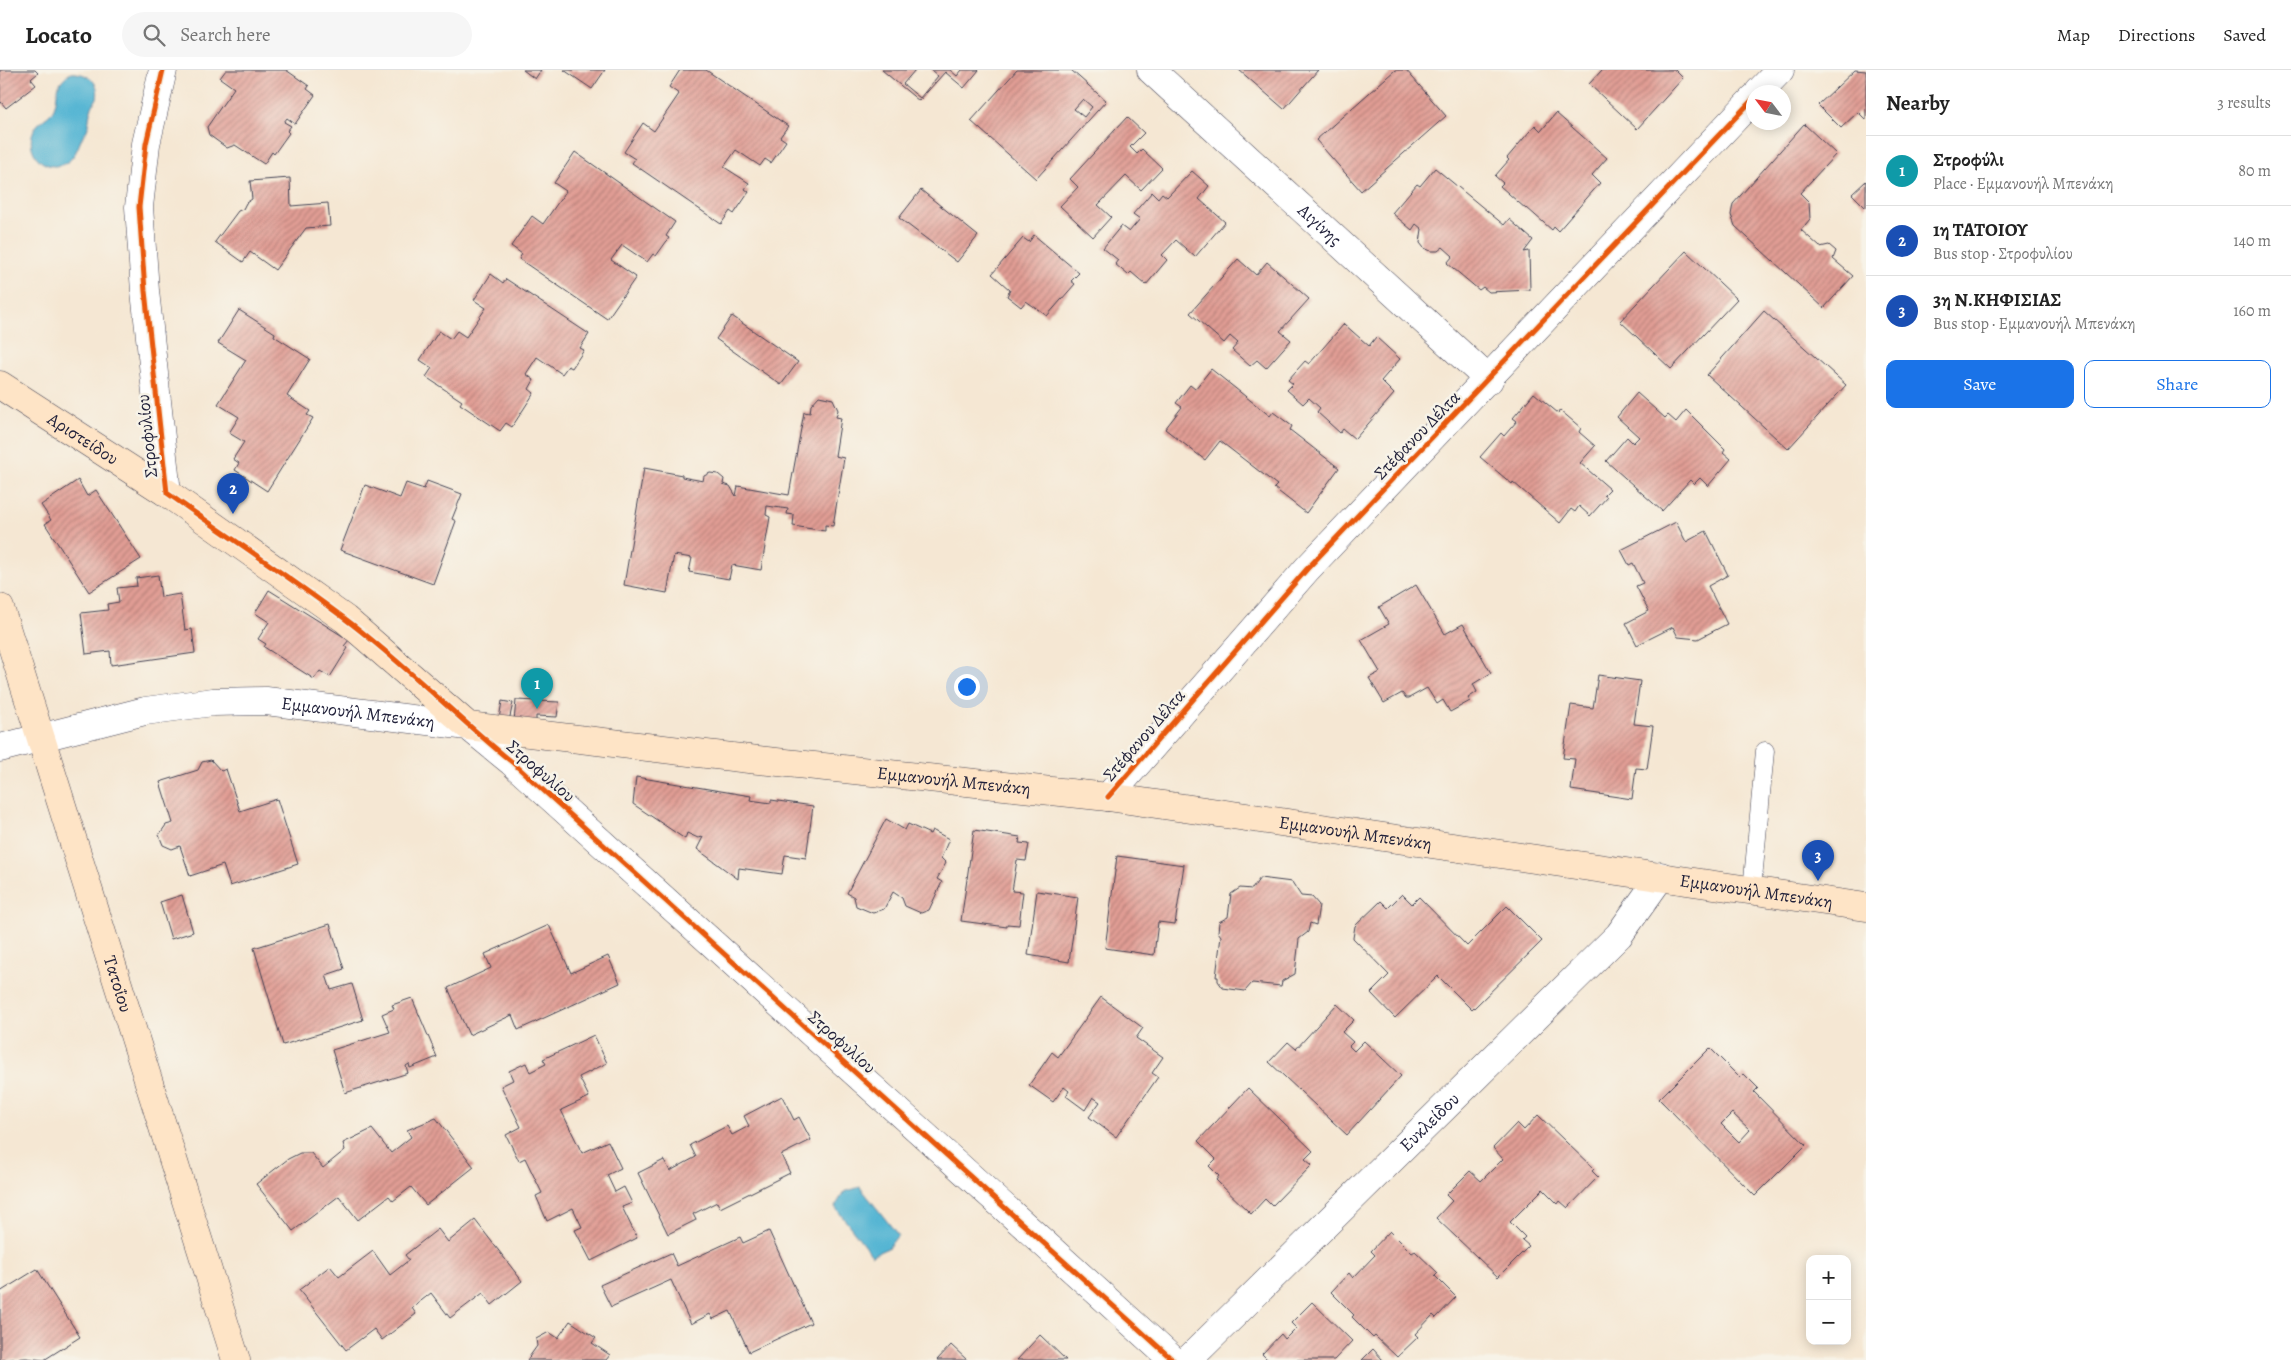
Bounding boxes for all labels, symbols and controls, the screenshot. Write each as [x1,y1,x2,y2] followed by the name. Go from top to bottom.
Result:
[122,12,472,57] search box
[25,19,92,51] text: Locato
[140,21,168,49] icon: search
[180,22,271,48] text: Search here
[2057,23,2090,47] text: Map
[2118,23,2195,47] text: Directions
[2223,23,2266,47] text: Saved
[1746,85,1791,130] north arrow
[1886,89,1949,117] text: Nearby
[2217,92,2271,114] text: 3 results
[1933,147,2004,173] text: Στροφύλι
[1899,160,1905,182] text: 1
[2238,160,2271,182] text: 80 m
[1933,173,2114,195] text: Place · Εμμανουήλ Μπενάκη
[1292,198,1347,251] street label: Αιγίνης
[1933,217,2028,243] text: 1η ΤΑΤΟΙΟΥ
[1898,230,1906,252] text: 2
[2233,230,2271,252] text: 140 m
[1933,243,2073,265] text: Bus stop · Στροφυλίου
[1933,287,2062,313] text: 3η Ν.ΚΗΦΙΣΙΑΣ
[1899,300,1905,322] text: 3
[2233,300,2271,322] text: 160 m
[1933,313,2136,335] text: Bus stop · Εμμανουήλ Μπενάκη
[1886,360,2074,408] button: Save
[2084,360,2271,408] button: Share
[1369,385,1466,485] street label: Στέφανου Δέλτα
[131,393,163,479] street label: Στροφυλίου
[42,406,123,471] street label: Αριστείδου
[217,473,249,514] pin: 2
[521,668,553,709] pin: 1
[954,674,980,700] your location
[1097,684,1191,786] street label: Στέφανου Δέλτα
[280,691,436,734] street label: Εμμανουήλ Μπενάκη
[502,734,580,808] street label: Στροφυλίου
[876,761,1032,801] street label: Εμμανουήλ Μπενάκη
[1277,810,1434,856] street label: Εμμανουήλ Μπενάκη
[1802,840,1834,881] pin: 3
[1678,868,1834,914] street label: Εμμανουήλ Μπενάκη
[98,953,138,1015] street label: Τατοΐου
[803,1005,881,1079] street label: Στροφυλίου
[1394,1087,1465,1157] street label: Ευκλείδου
[1806,1255,1851,1345] map controls
[1806,1255,1851,1300] button: +
[1806,1300,1851,1345] button: −

